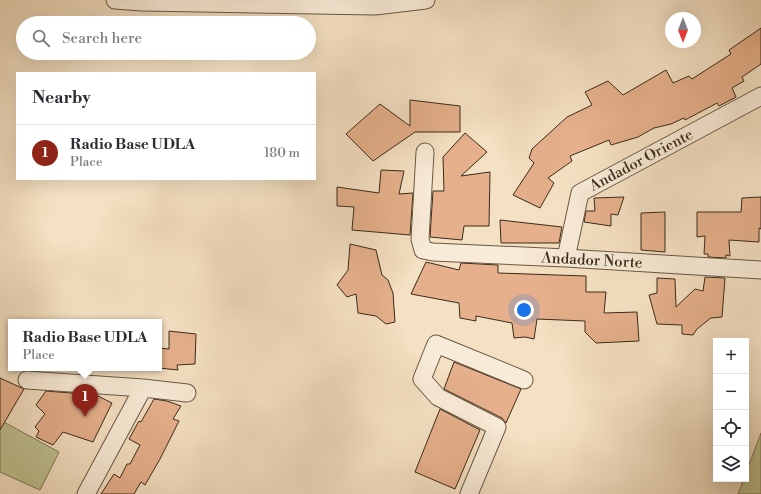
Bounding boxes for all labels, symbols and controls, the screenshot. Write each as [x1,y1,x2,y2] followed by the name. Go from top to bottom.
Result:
[665,12,701,48] north arrow
[16,16,316,60] search box
[30,27,52,49] icon: search
[62,29,142,48] text: Search here
[32,87,91,109] text: Nearby
[585,125,696,196] street label: Andador Oriente
[70,135,195,154] text: Radio Base UDLA
[42,145,48,161] text: 1
[264,145,300,161] text: 180 m
[70,154,102,170] text: Place
[540,248,643,273] street label: Andador Norte
[514,300,534,320] your location
[8,319,162,371] popup
[22,328,148,347] text: Radio Base UDLA
[713,338,749,482] map controls
[713,338,749,374] button: +
[22,347,55,363] text: Place
[713,374,749,410] button: −
[72,384,98,417] pin: 1
[713,410,749,446] button: locate
[713,446,749,482] button: layers

